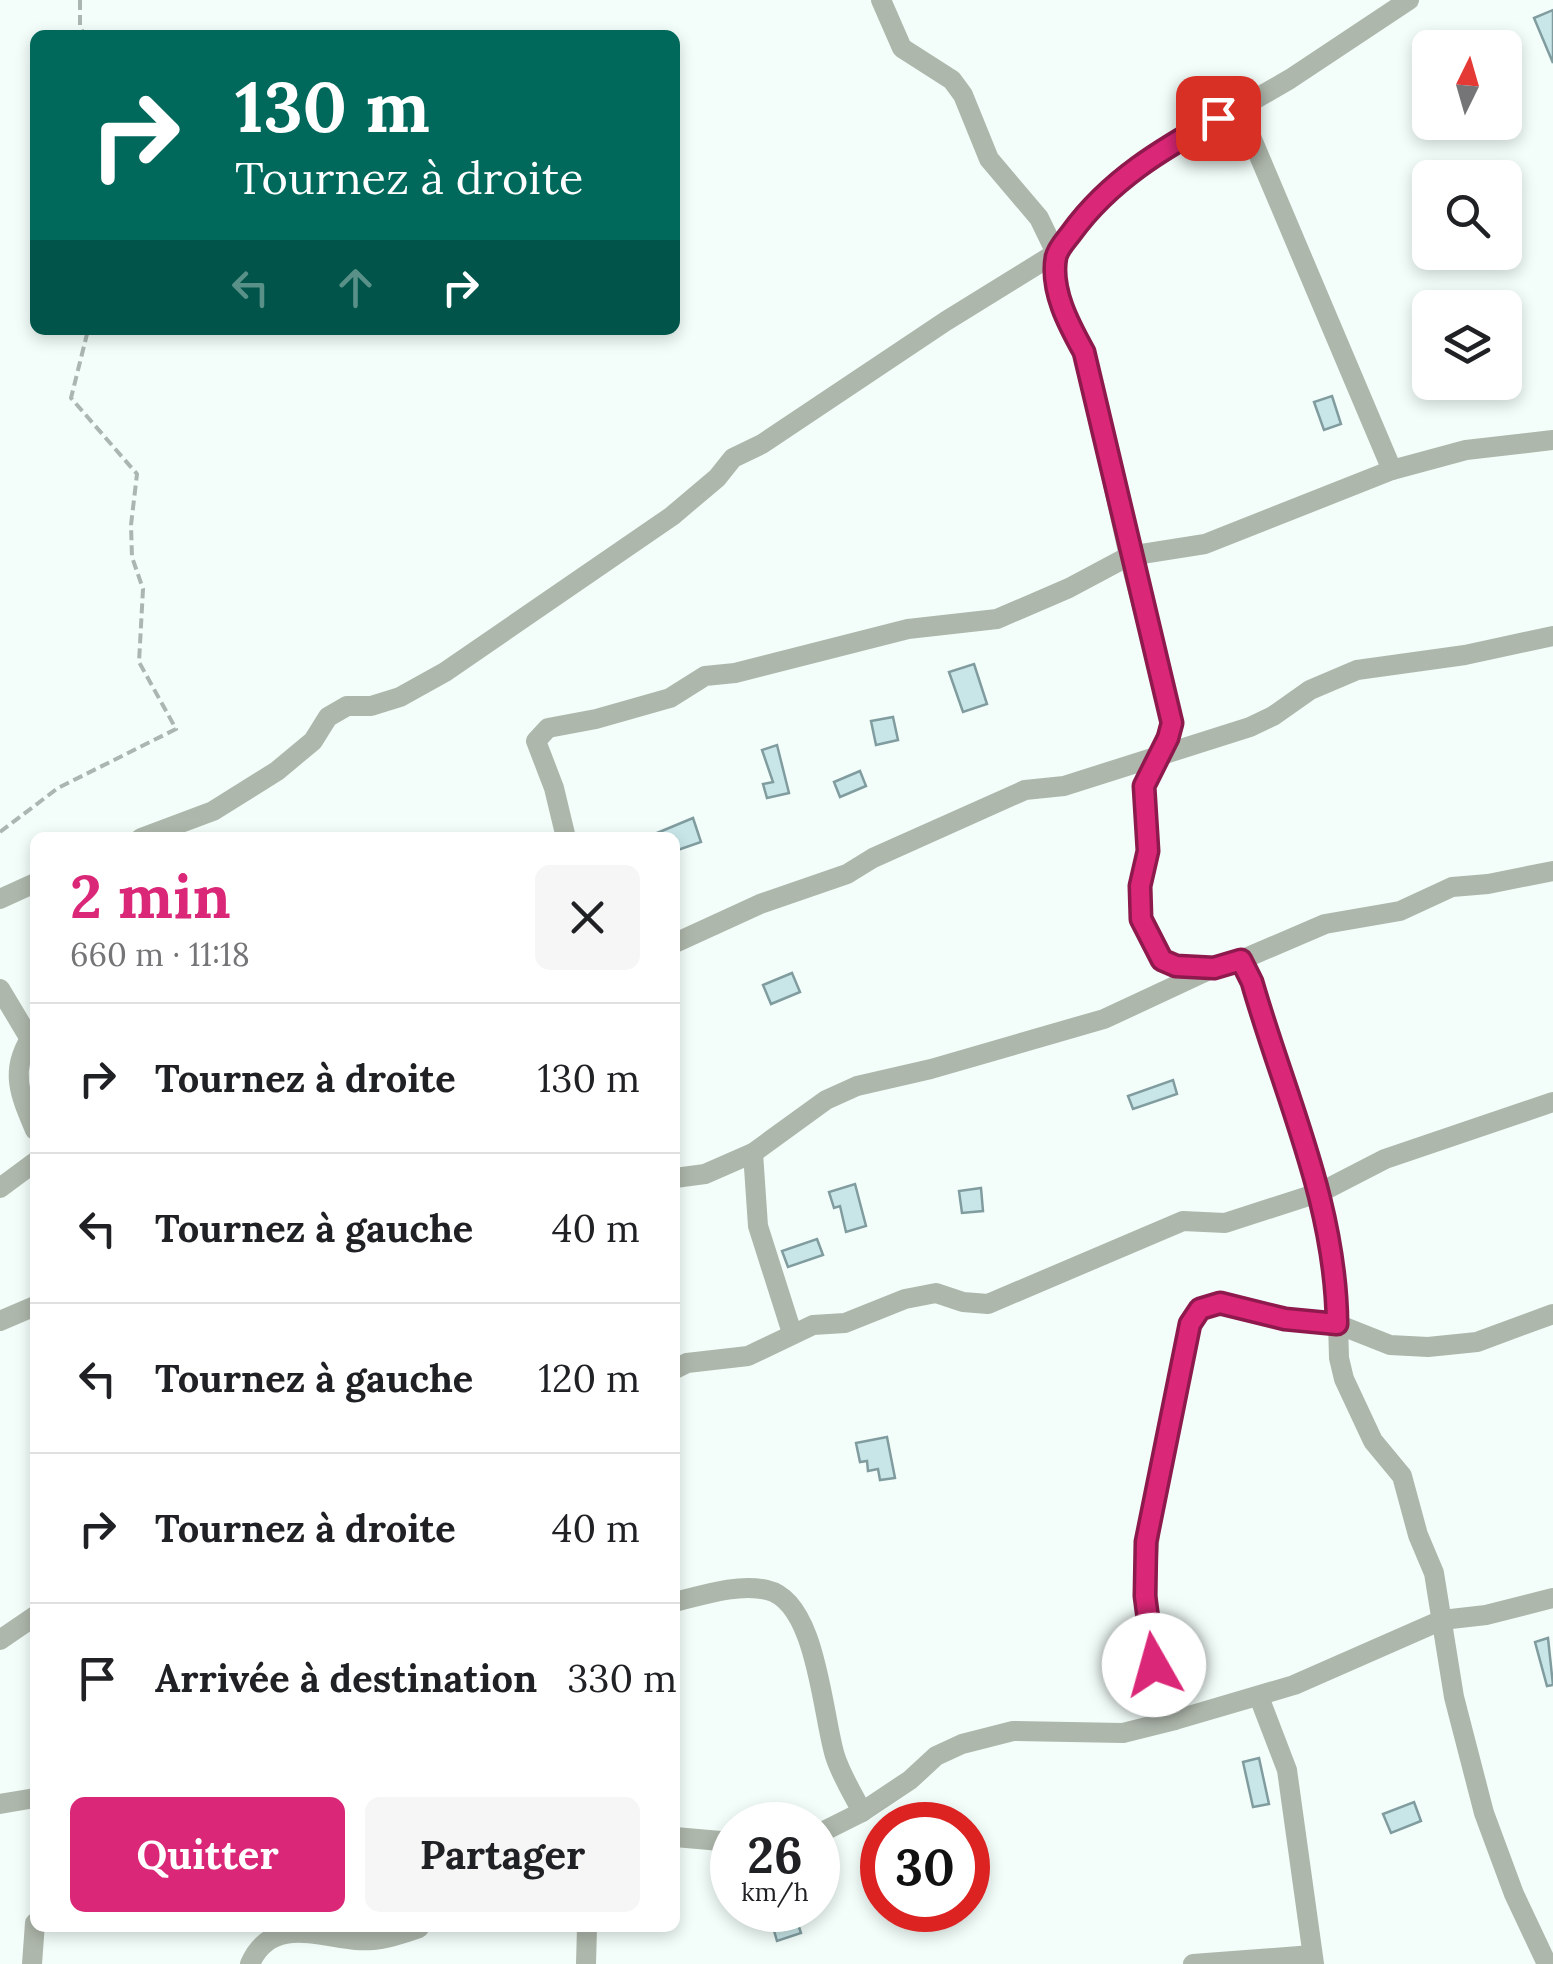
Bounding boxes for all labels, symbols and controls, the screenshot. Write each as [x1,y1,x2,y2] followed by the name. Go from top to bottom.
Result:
[1412,30,1522,140] north arrow
[1412,30,1522,400] map controls
[235,62,430,151] text: 130 m
[70,70,200,200] icon: right
[1176,76,1261,161] pin
[1191,91,1246,146] icon: arrive
[235,149,583,206] text: Tournez à droite
[1412,160,1522,270] button: search
[223,260,278,315] icon: left
[328,260,383,315] icon: ahead
[433,260,488,315] icon: right
[1412,290,1522,400] button: layers
[70,858,231,934] text: 2 min
[535,865,640,970] button: close
[70,934,250,975] text: 660 m · 11:18
[70,1051,125,1106] icon: right
[155,1054,456,1102] text: Tournez à droite
[537,1054,640,1102] text: 130 m
[70,1201,125,1256] icon: left
[155,1204,473,1252] text: Tournez à gauche
[552,1204,640,1252] text: 40 m
[70,1351,125,1406] icon: left
[155,1354,473,1402] text: Tournez à gauche
[538,1354,640,1402] text: 120 m
[70,1501,125,1556] icon: right
[155,1504,456,1552] text: Tournez à droite
[552,1504,640,1552] text: 40 m
[1102,1613,1206,1717] position arrow
[70,1651,125,1706] icon: arrive
[155,1654,537,1702] text: Arrivée à destination
[567,1654,677,1702] text: 330 m
[70,1797,345,1912] button: Quitter
[365,1797,640,1912] button: Partager
[860,1802,990,1932] speed limit sign: 30
[747,1823,803,1887] text: 26
[741,1876,809,1908] text: km/h

